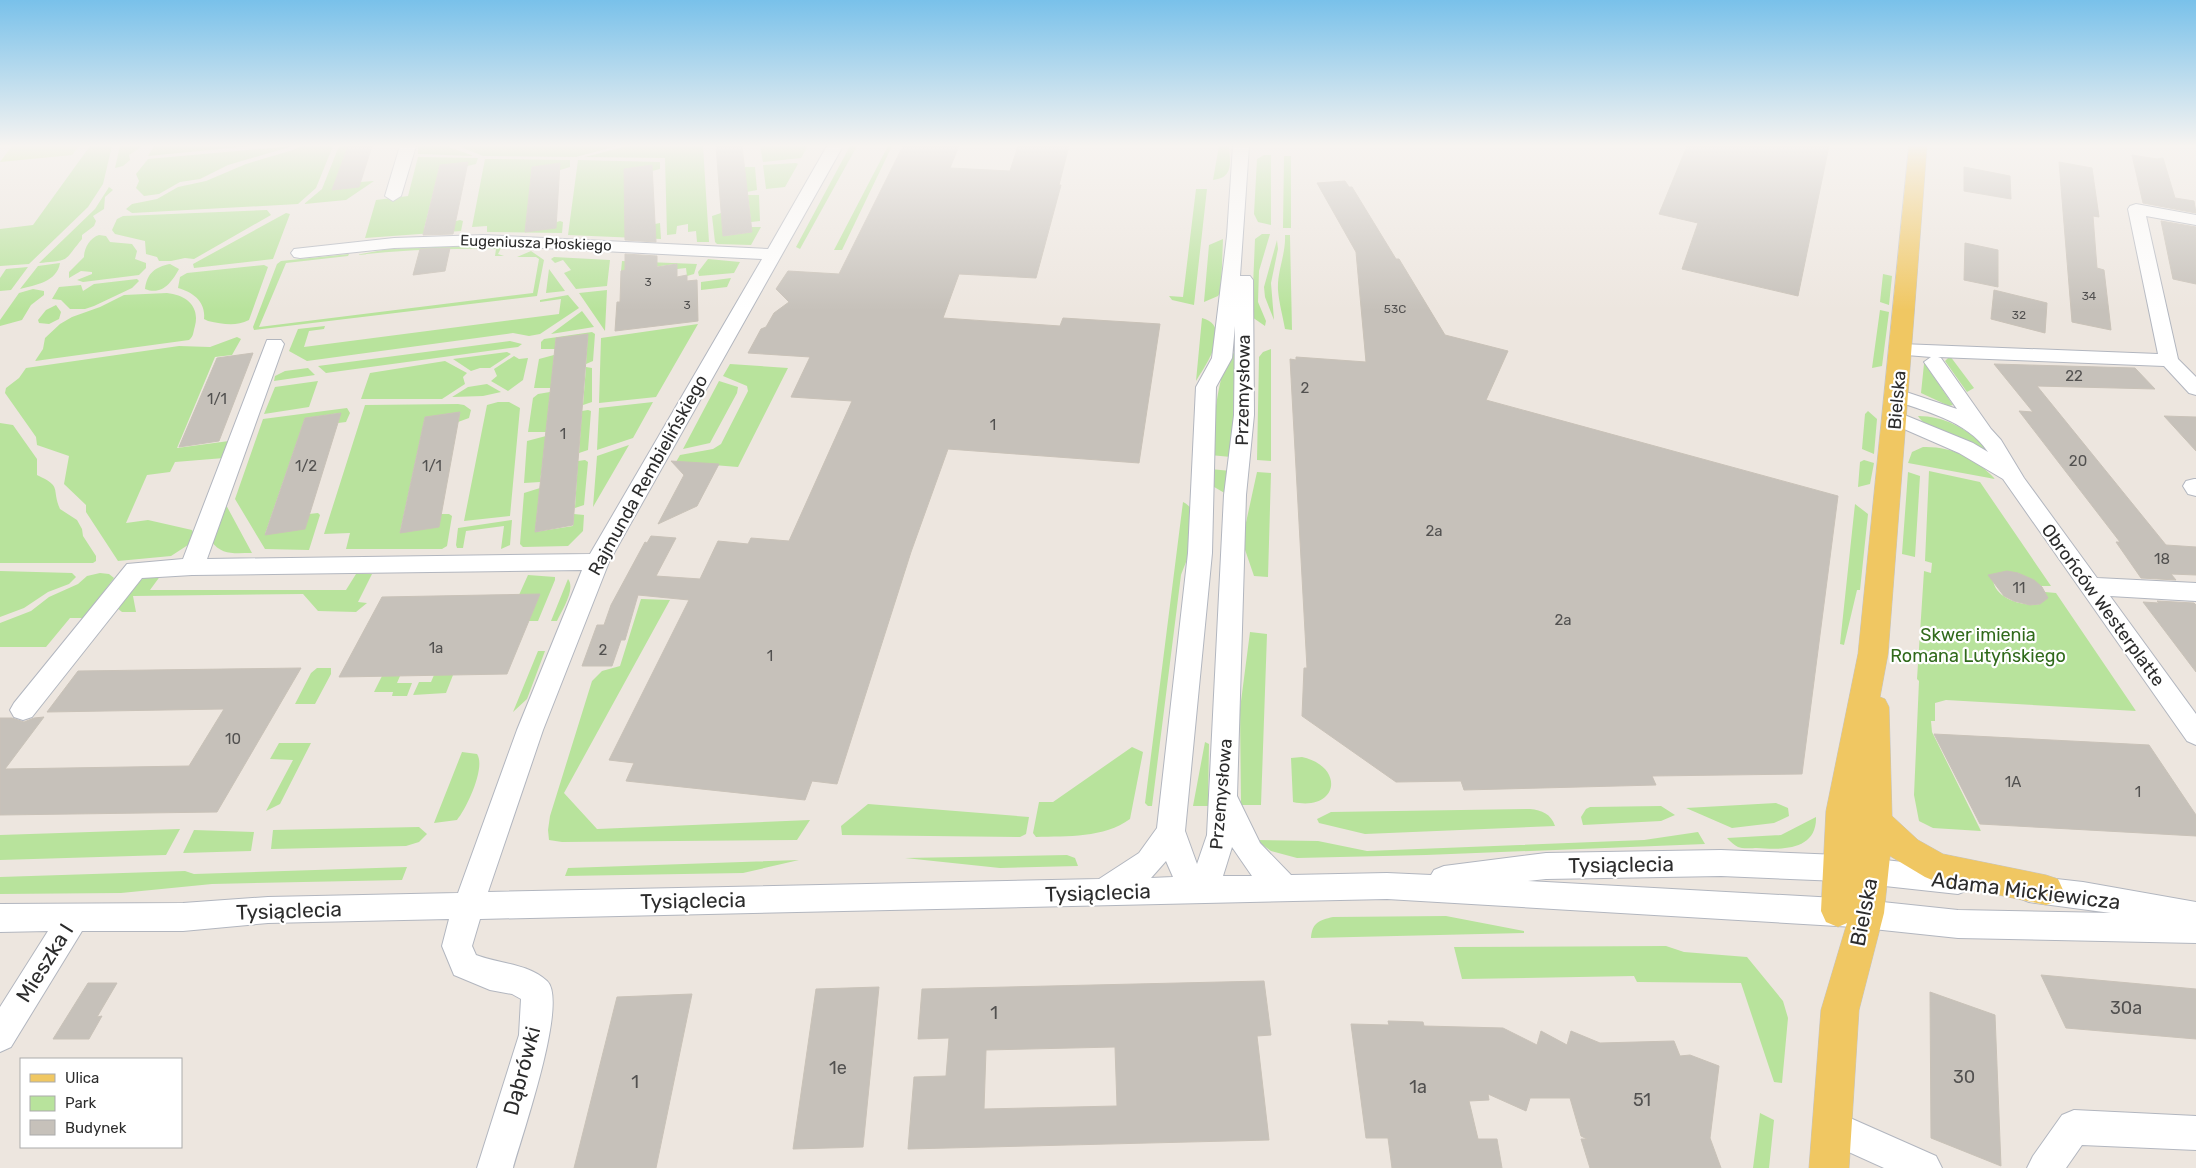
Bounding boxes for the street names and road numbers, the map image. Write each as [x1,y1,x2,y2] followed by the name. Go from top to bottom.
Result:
[460,231,612,255] street label: Eugeniusza Płoskiego
[1231,334,1255,446] street label: Przemysłowa
[1883,370,1911,430] street label: Bielska
[584,371,712,579] street label: Rajmunda Rembielińskiego
[2037,520,2169,690] street label: Obrońców Westerplatte
[1205,738,1237,850] street label: Przemysłowa
[1568,851,1674,878] street label: Tysiąclecia
[1930,867,2122,914] street label: Adama Mickiewicza
[1845,876,1882,948] street label: Bielska
[1045,878,1151,907] street label: Tysiąclecia
[640,887,746,914] street label: Tysiąclecia
[236,896,342,925] street label: Tysiąclecia
[11,919,78,1007] street label: Mieszka I
[498,1024,545,1118] street label: Dąbrówki

